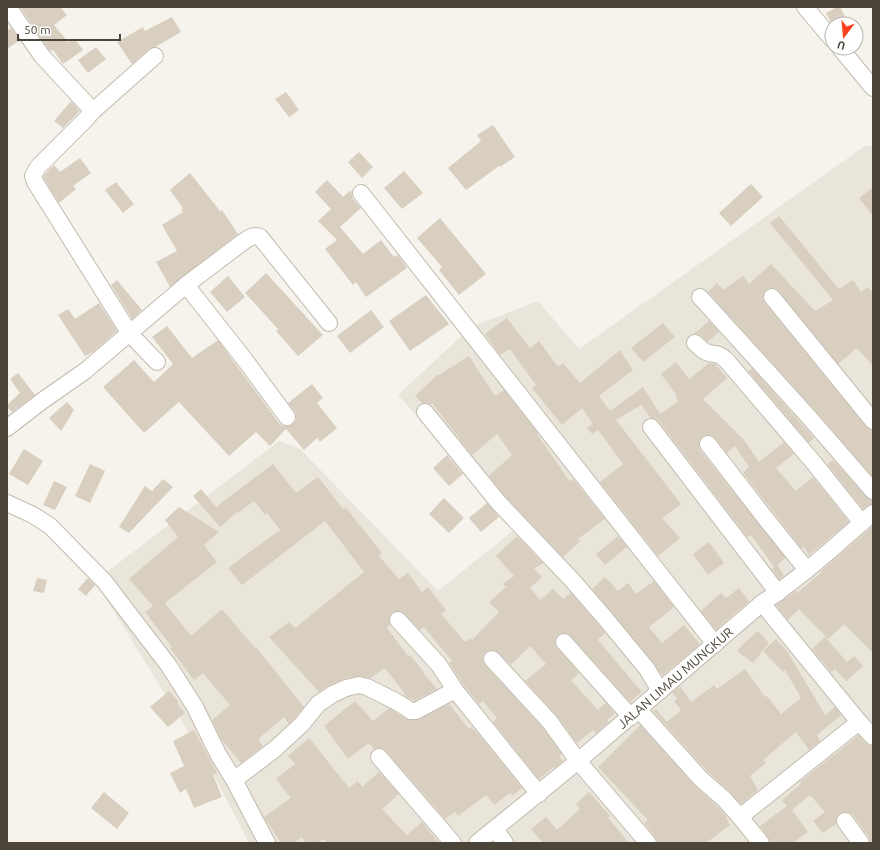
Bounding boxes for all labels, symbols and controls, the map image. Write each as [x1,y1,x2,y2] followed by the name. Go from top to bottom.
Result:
[18,16,120,42] scale bar
[824,16,864,56] north arrow
[24,23,51,36] text: 50 m
[836,39,847,52] text: U
[615,624,735,731] street label: JALAN LIMAU MUNGKUR

